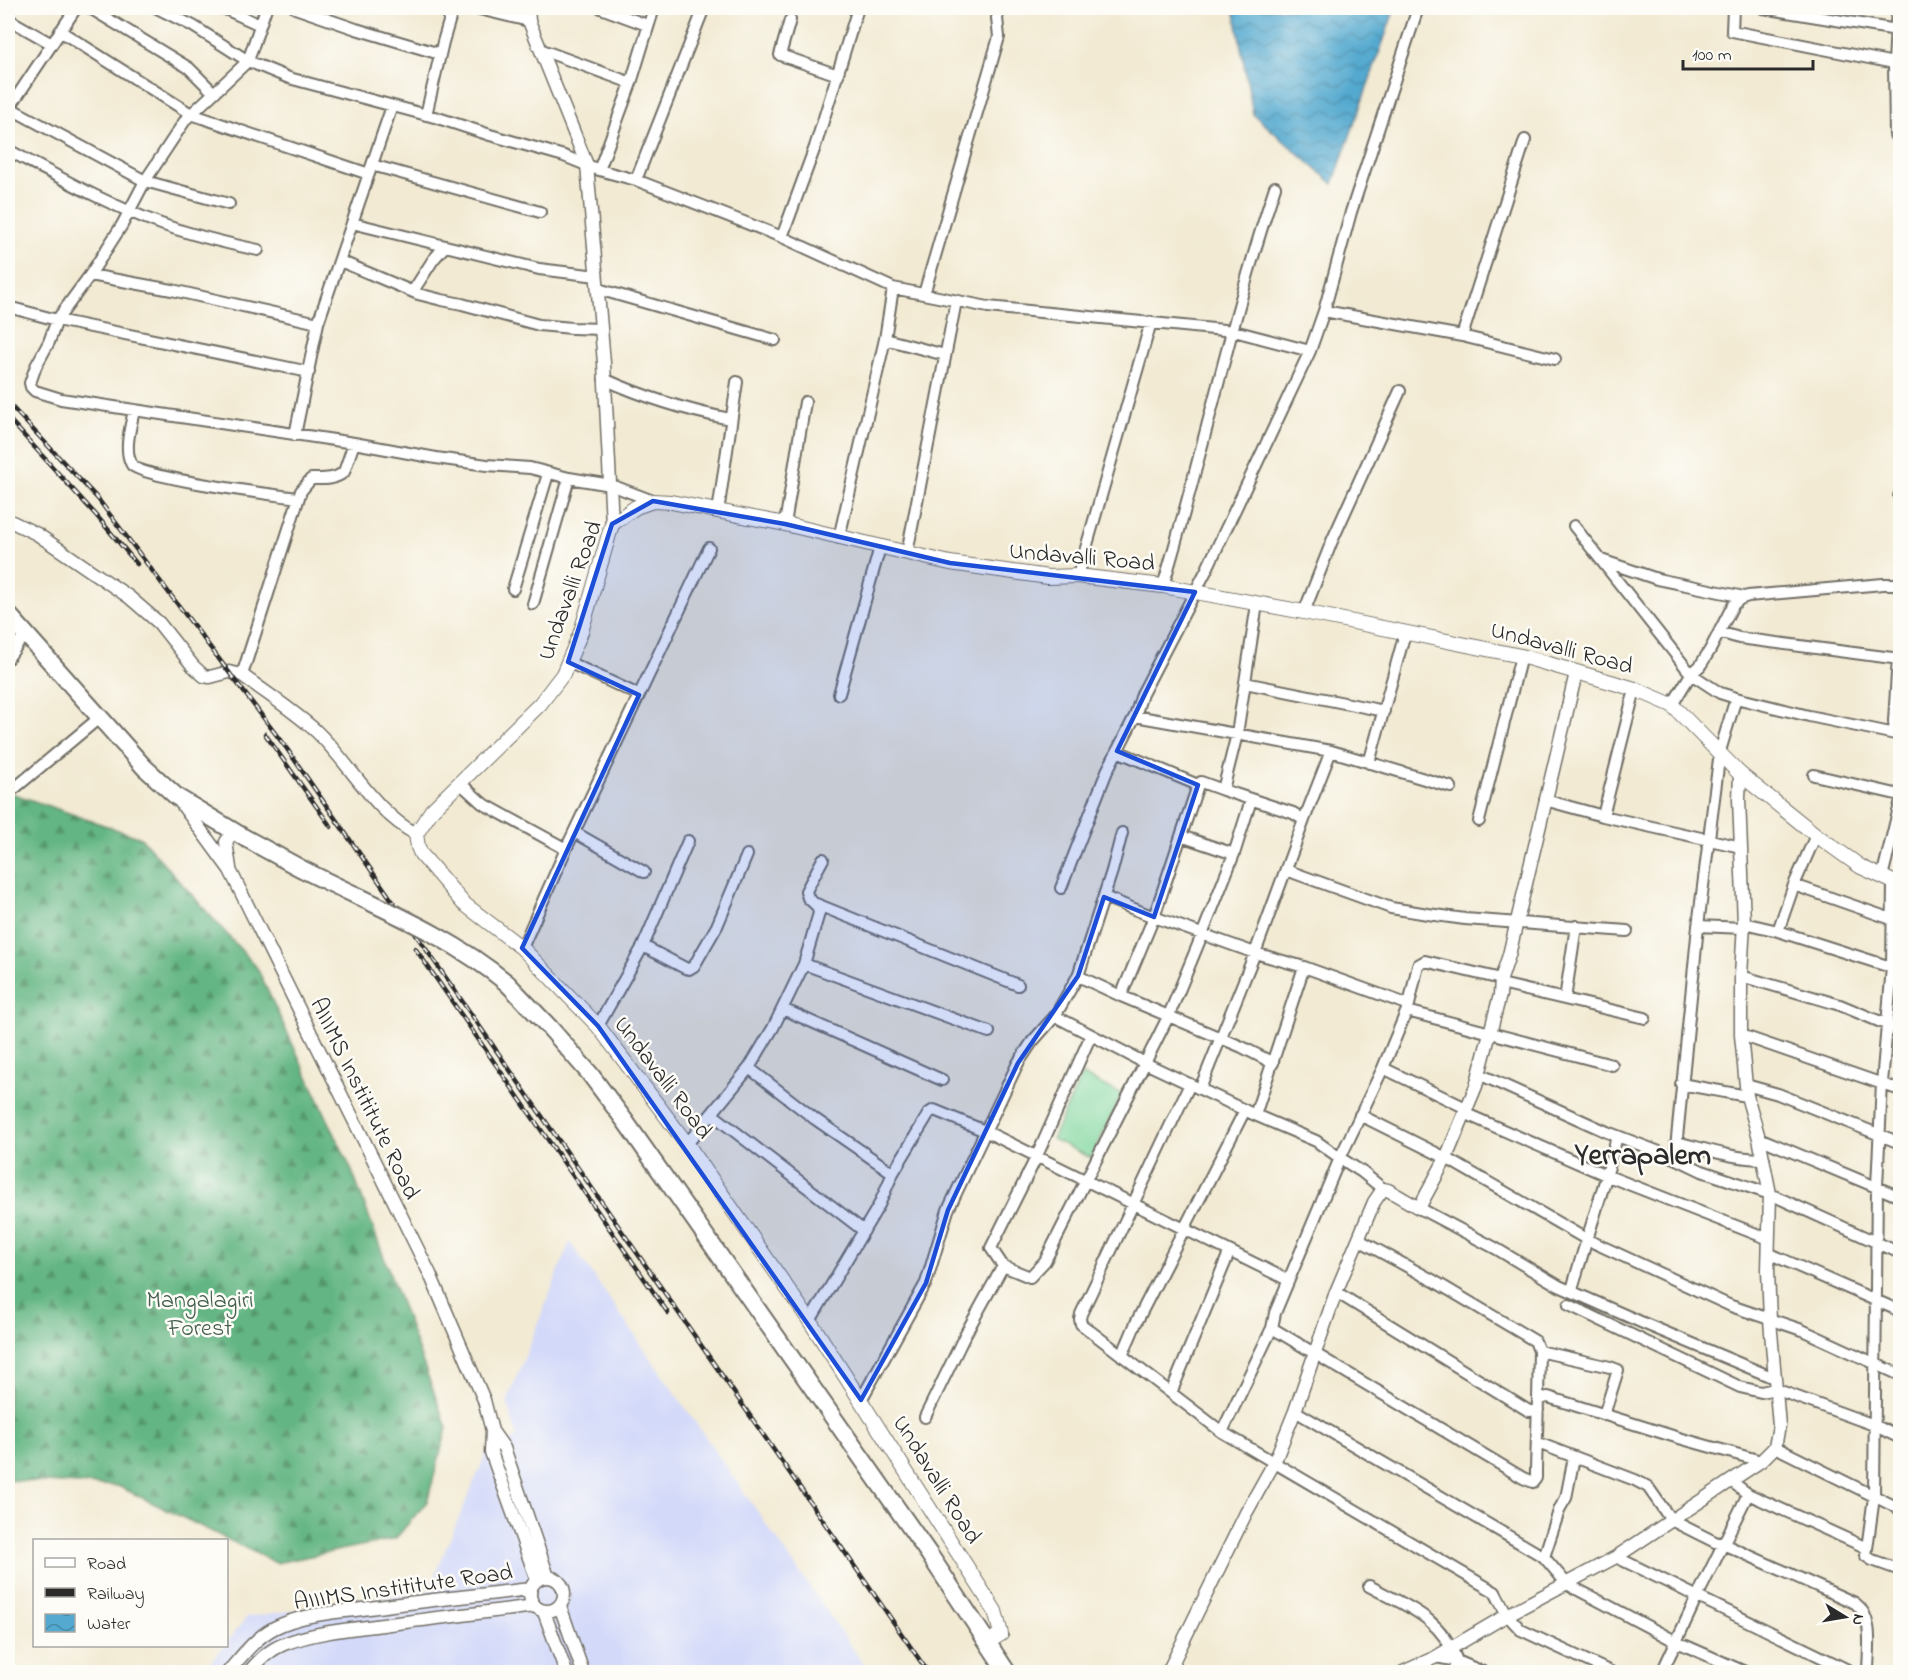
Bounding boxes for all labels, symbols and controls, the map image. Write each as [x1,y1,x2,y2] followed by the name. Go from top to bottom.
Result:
[1683,33,1814,71] scale bar
[1692,43,1732,69] text: 100 m
[530,516,613,666] street label: Undavalli Road
[1007,535,1157,582] street label: Undavalli Road
[1486,614,1637,685] street label: Undavalli Road
[300,992,428,1206] street label: AIIIMS Instititute Road
[604,1010,720,1148] street label: Undavalli Road
[1574,1135,1711,1179] district label: Yerrapalem
[147,1284,254,1347] park label: Mangalagiri Forest
[882,1409,990,1552] street label: Undavalli Road
[33,1539,228,1647] legend
[87,1552,126,1578] text: Road
[292,1556,516,1621] street label: AIIIMS Instititute Road
[87,1582,144,1608] text: Railway
[1815,1587,1875,1647] north arrow
[87,1612,131,1638] text: Water
[1845,1612,1871,1627] text: N

